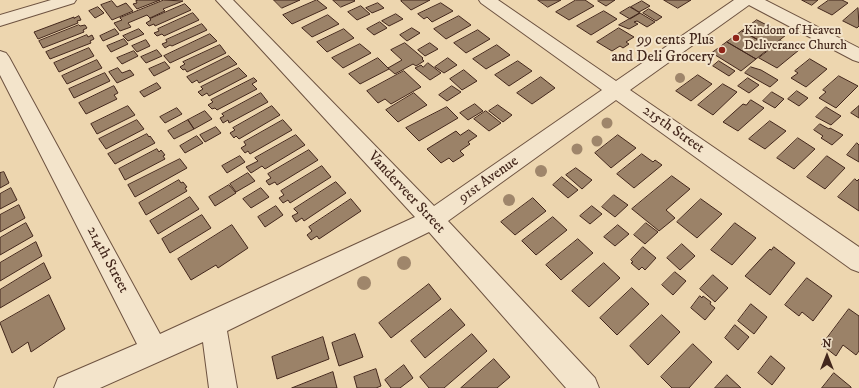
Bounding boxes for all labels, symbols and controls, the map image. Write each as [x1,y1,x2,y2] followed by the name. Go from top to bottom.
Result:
[744,23,847,54] place label: Kindom of Heaven Deliverance Church
[611,32,714,67] place label: 99 cents Plus and Deli Grocery
[731,33,741,43] marker: Kindom of Heaven Deliverance Church
[717,45,727,55] marker: 99 cents Plus and Deli Grocery
[639,102,707,158] street label: 215th Street
[363,148,449,238] street label: Vanderveer Street
[455,153,523,207] street label: 91st Avenue
[82,224,132,296] street label: 214th Street
[807,336,847,376] north arrow
[822,337,832,351] text: N

